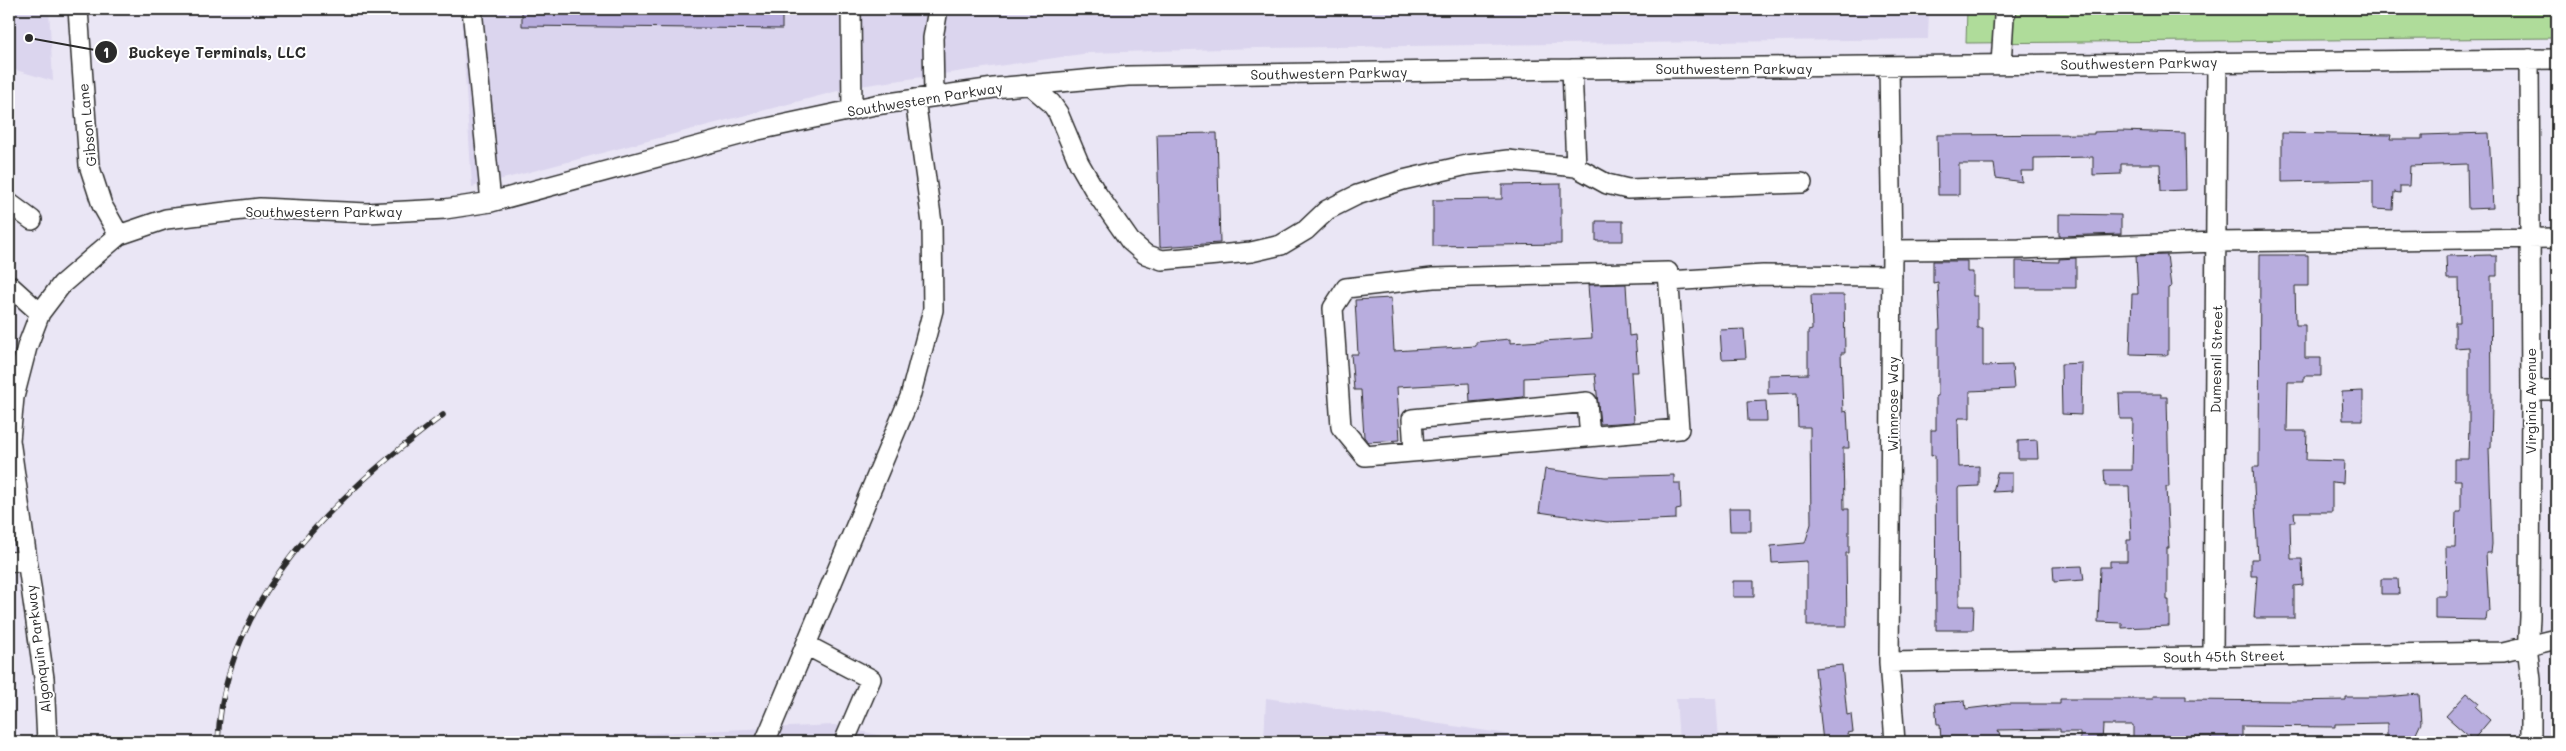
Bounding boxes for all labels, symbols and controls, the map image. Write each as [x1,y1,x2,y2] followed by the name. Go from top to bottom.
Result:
[93,37,316,67] callout: Buckeye Terminals, LLC
[103,42,109,62] text: 1
[128,42,306,62] text: Buckeye Terminals, LLC
[2060,52,2218,74] street label: Southwestern Parkway
[1656,59,1812,78] street label: Southwestern Parkway
[1250,62,1408,84] street label: Southwestern Parkway
[846,77,1004,121] street label: Southwestern Parkway
[73,83,101,167] street label: Gibson Lane
[246,202,402,221] street label: Southwestern Parkway
[2206,305,2226,413] street label: Dumesnil Street
[2521,348,2540,454] street label: Virginia Avenue
[1883,356,1902,452] street label: Winnrose Way
[21,584,55,714] street label: Algonquin Parkway
[2163,645,2285,667] street label: South 45th Street

